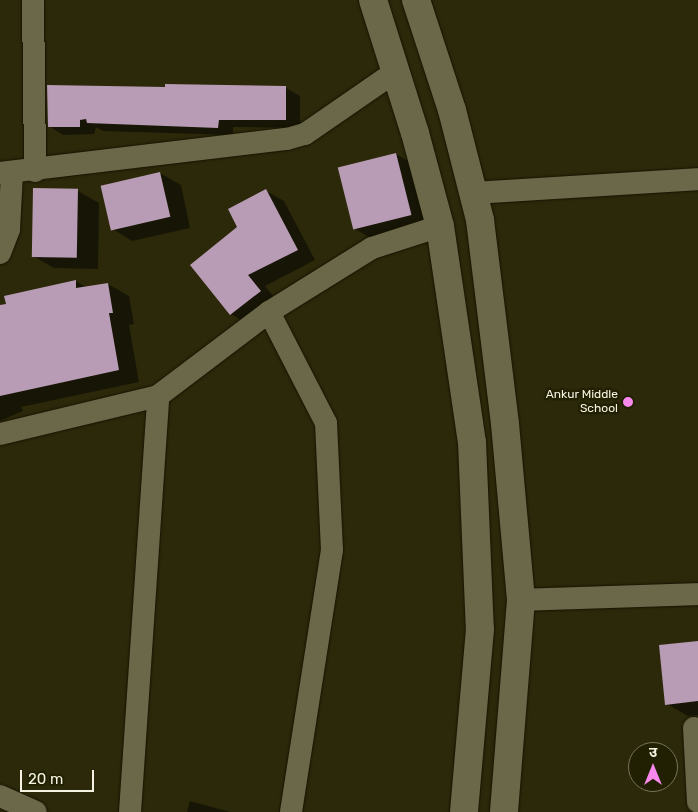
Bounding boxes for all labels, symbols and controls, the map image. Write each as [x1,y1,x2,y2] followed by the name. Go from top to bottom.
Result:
[545,388,618,416] place label: Ankur Middle School
[622,396,634,408] marker: Ankur Middle School
[628,742,678,792] north arrow
[649,744,657,761] text: उ
[22,760,96,792] scale bar
[28,770,63,788] text: 20 m

